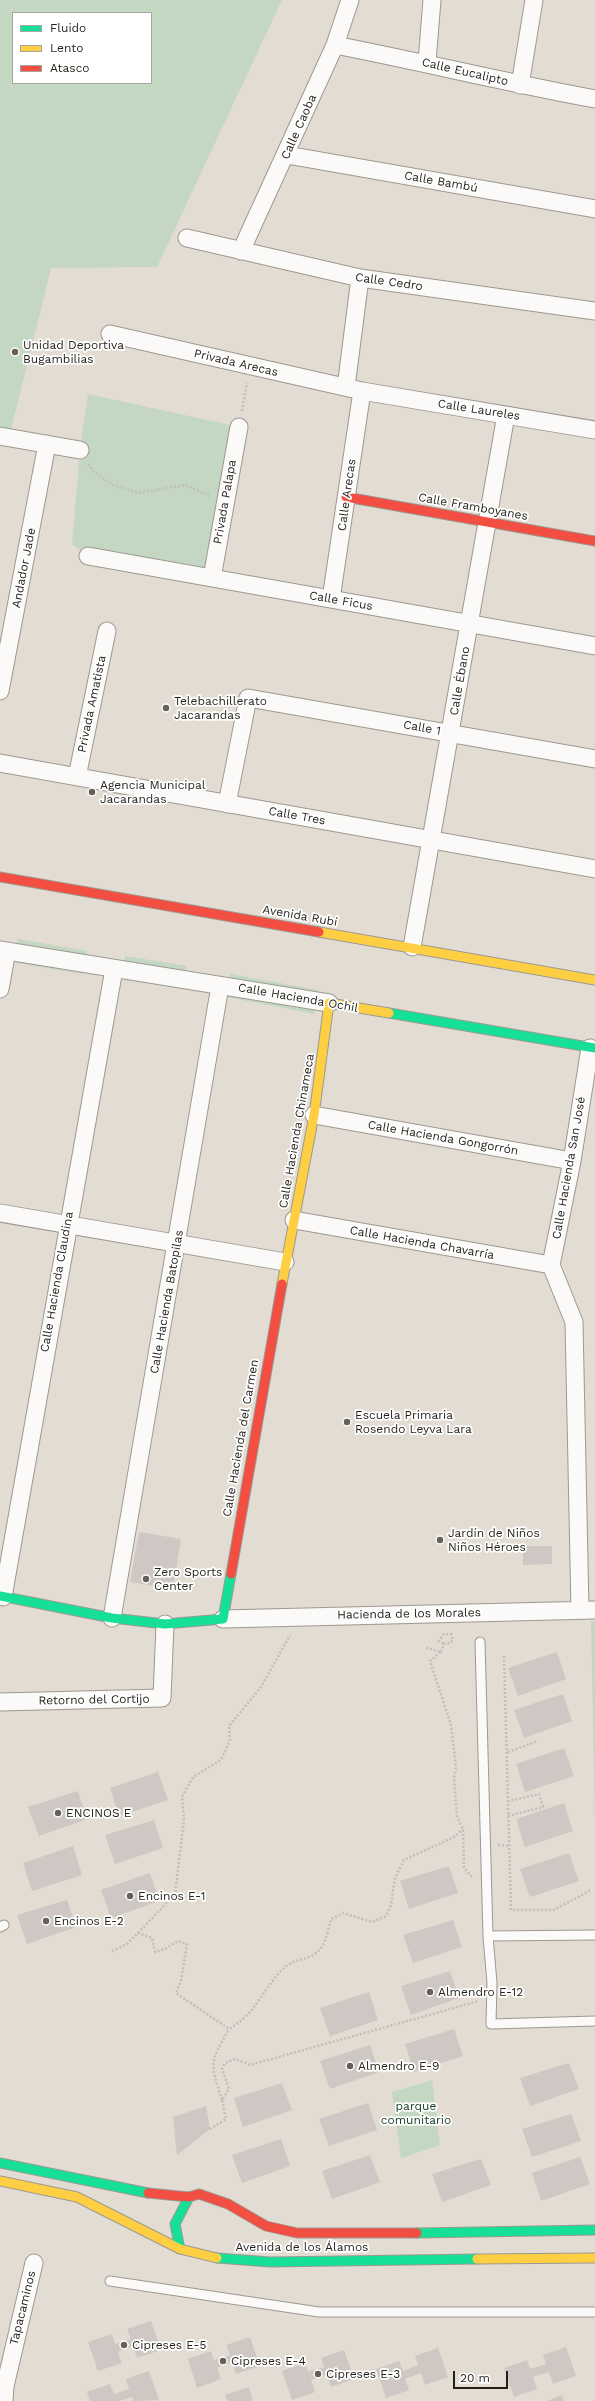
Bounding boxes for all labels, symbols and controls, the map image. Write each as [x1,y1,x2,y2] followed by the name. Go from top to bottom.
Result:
[12,12,152,84] legend
[50,21,86,35] text: Fluido
[50,41,84,55] text: Lento
[420,55,510,89] street label: Calle Eucalipto
[50,61,90,75] text: Atasco
[278,92,320,162] street label: Calle Caoba
[403,168,479,196] street label: Calle Bambú
[354,270,424,294] street label: Calle Cedro
[23,338,124,366] place label: Unidad Deportiva Bugambilias
[192,346,280,380] street label: Privada Arecas
[10,347,20,357] marker: Unidad Deportiva Bugambilias
[437,396,521,424] street label: Calle Laureles
[335,458,359,532] street label: Calle Arecas
[210,459,240,545] street label: Privada Palapa
[417,490,529,524] street label: Calle Framboyanes
[9,527,39,609] street label: Andador Jade
[308,588,374,614] street label: Calle Ficus
[447,645,473,717] street label: Calle Ébano
[75,654,109,754] street label: Privada Amatista
[174,694,267,722] place label: Telebachillerato Jacarandas
[161,703,171,713] marker: Telebachillerato Jacarandas
[402,718,442,738] street label: Calle 1
[100,778,206,806] place label: Agencia Municipal Jacarandas
[87,787,97,797] marker: Agencia Municipal Jacarandas
[267,804,327,828] street label: Calle Tres
[261,902,339,930] street label: Avenida Rubí
[237,980,359,1016] street label: Calle Hacienda Ochil
[276,1053,318,1209] street label: Calle Hacienda Chinameca
[549,1096,589,1240] street label: Calle Hacienda San José
[367,1118,519,1158] street label: Calle Hacienda Gongorrón
[38,1211,76,1353] street label: Calle Hacienda Claudina
[349,1223,495,1263] street label: Calle Hacienda Chavarría
[147,1229,187,1375] street label: Calle Hacienda Batopilas
[220,1358,262,1518] street label: Calle Hacienda del Carmen
[355,1408,472,1436] place label: Escuela Primaria Rosendo Leyva Lara
[342,1417,352,1427] marker: Escuela Primaria Rosendo Leyva Lara
[448,1526,540,1554] place label: Jardín de Niños Niños Héroes
[435,1535,445,1545] marker: Jardín de Niños Niños Héroes
[154,1565,222,1593] place label: Zero Sports Center
[141,1574,151,1584] marker: Zero Sports Center
[337,1606,481,1622] street label: Hacienda de los Morales
[38,1692,150,1708] street label: Retorno del Cortijo
[66,1806,131,1820] place label: ENCINOS E
[53,1808,63,1818] marker: ENCINOS E
[138,1889,205,1903] place label: Encinos E-1
[125,1891,135,1901] marker: Encinos E-1
[54,1914,124,1928] place label: Encinos E-2
[41,1916,51,1926] marker: Encinos E-2
[438,1985,523,1999] place label: Almendro E-12
[425,1987,435,1997] marker: Almendro E-12
[358,2059,439,2073] place label: Almendro E-9
[345,2061,355,2071] marker: Almendro E-9
[381,2099,451,2127] park label: parque comunitario
[236,2240,368,2254] street label: Avenida de los Álamos
[7,2269,39,2347] street label: Tapacaminos
[132,2338,206,2352] place label: Cipreses E-5
[119,2340,129,2350] marker: Cipreses E-5
[231,2354,306,2368] place label: Cipreses E-4
[218,2356,228,2366] marker: Cipreses E-4
[455,2363,510,2389] scale bar
[326,2367,400,2381] place label: Cipreses E-3
[313,2369,323,2379] marker: Cipreses E-3
[460,2371,490,2385] text: 20 m

